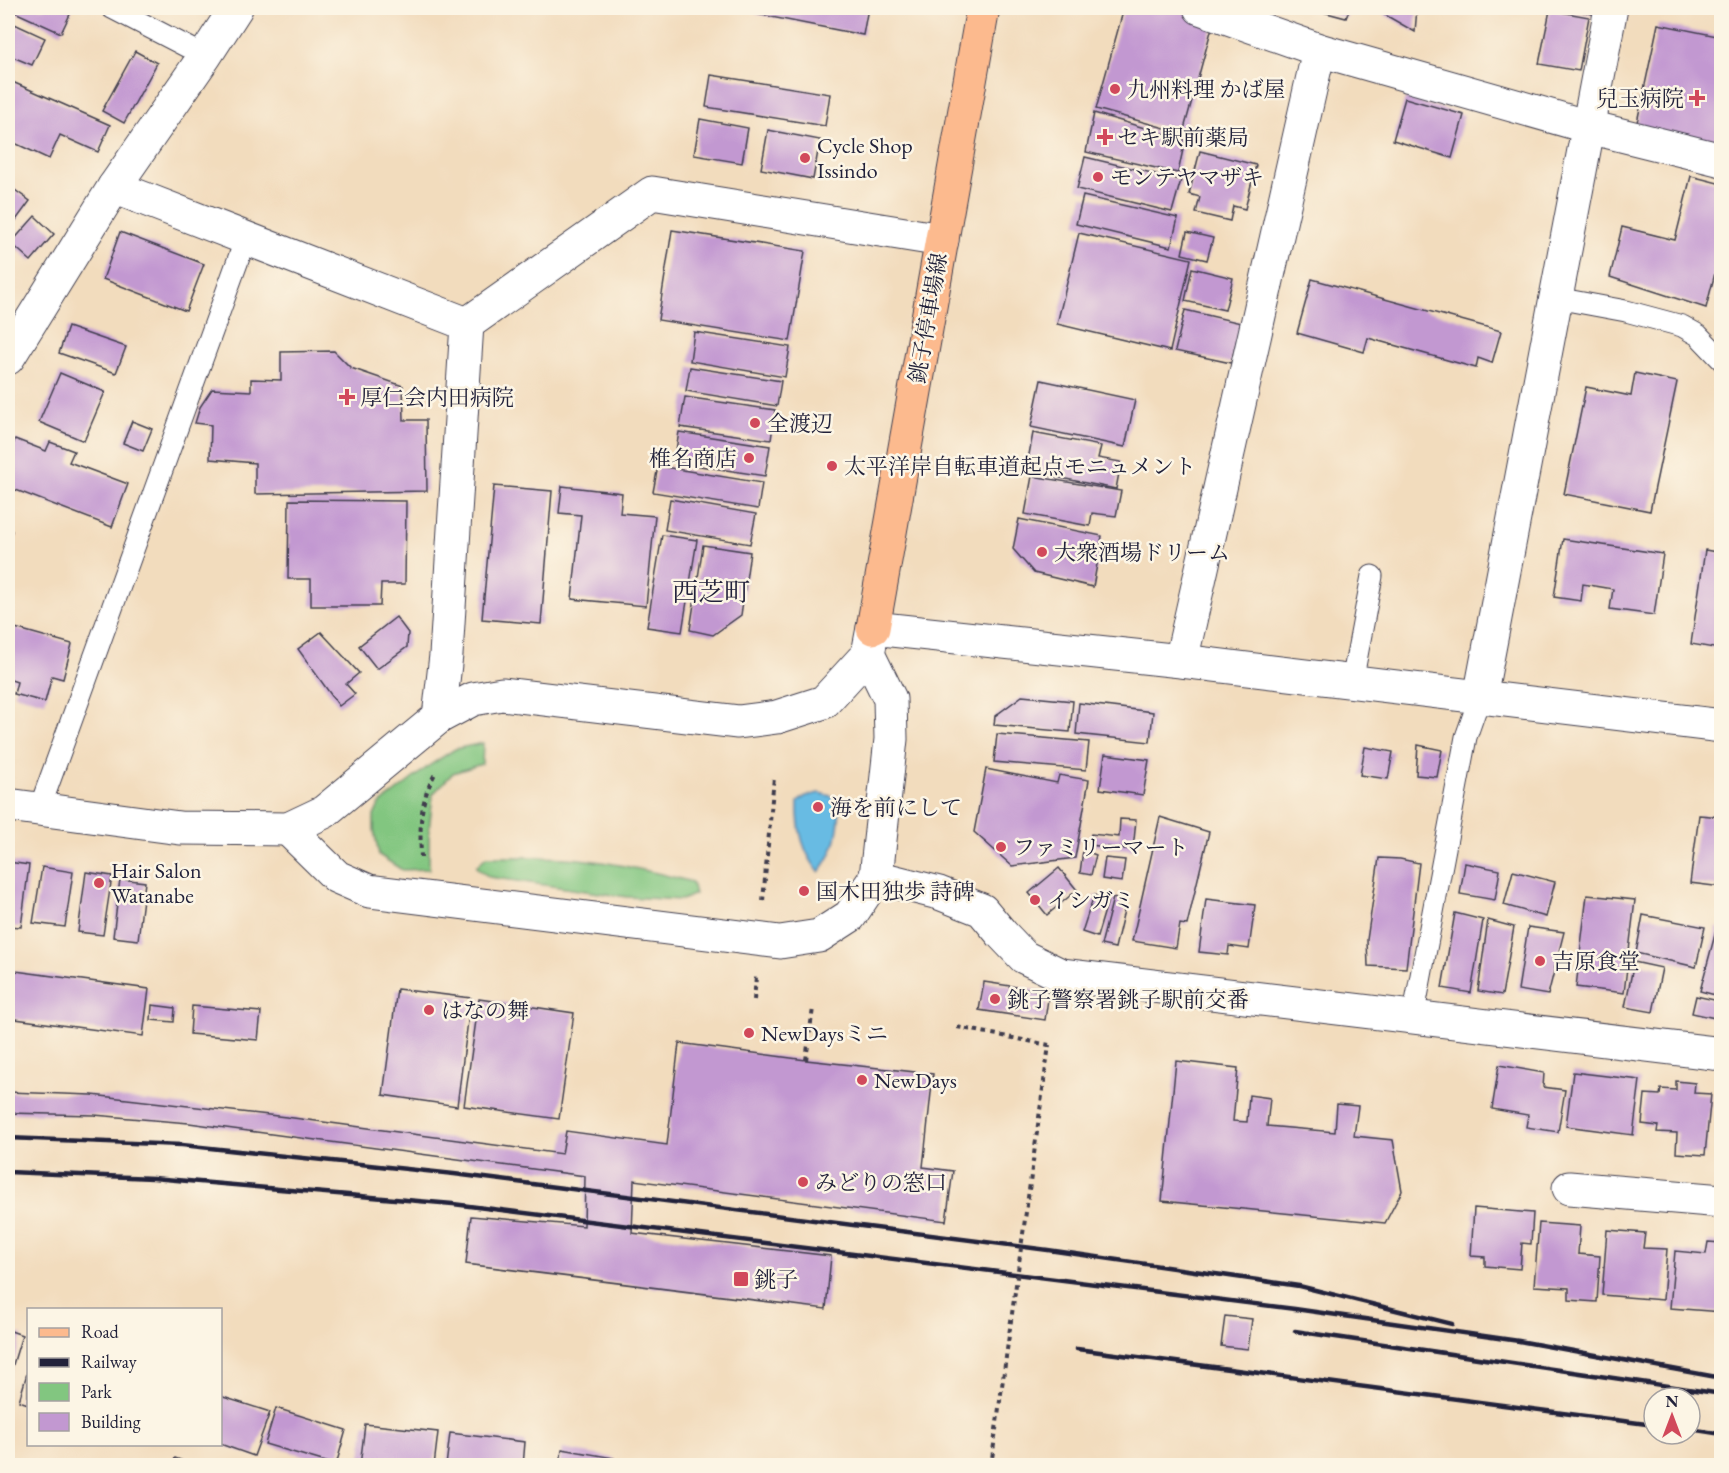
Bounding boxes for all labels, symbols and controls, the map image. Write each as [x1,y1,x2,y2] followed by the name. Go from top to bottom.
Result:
[1127,75,1285,104] place label: 九州料理 かば屋
[1108,82,1122,96] marker: 九州料理 かば屋
[1596,84,1684,113] place label: 兒玉病院
[1688,89,1706,107] marker: 兒玉病院
[1117,123,1249,152] place label: セキ駅前薬局
[1098,130,1112,144] marker: セキ駅前薬局
[817,131,913,185] place label: Cycle Shop Issindo
[798,151,812,165] marker: Cycle Shop Issindo
[1110,163,1264,192] place label: モンテヤマザキ
[1091,170,1105,184] marker: モンテヤマザキ
[902,250,954,386] street label: 銚子停車場線
[360,383,514,412] place label: 厚仁会内田病院
[338,388,356,406] marker: 厚仁会内田病院
[767,409,833,438] place label: 全渡辺
[748,416,762,430] marker: 全渡辺
[649,444,737,473] place label: 椎名商店
[742,451,756,465] marker: 椎名商店
[844,452,1196,481] place label: 太平洋岸自転車道起点モニュメント
[825,459,839,473] marker: 太平洋岸自転車道起点モニュメント
[1054,538,1230,567] place label: 大衆酒場ドリーム
[1035,545,1049,559] marker: 大衆酒場ドリーム
[672,575,750,609] district label: 西芝町
[830,793,962,822] place label: 海を前にして
[811,800,825,814] marker: 海を前にして
[1013,833,1189,862] place label: ファミリーマート
[994,840,1008,854] marker: ファミリーマート
[111,856,202,910] place label: Hair Salon Watanabe
[92,876,106,890] marker: Hair Salon Watanabe
[816,877,974,906] place label: 国木田独歩 詩碑
[797,884,811,898] marker: 国木田独歩 詩碑
[1047,886,1135,915] place label: イシガミ
[1028,893,1042,907] marker: イシガミ
[1552,947,1640,976] place label: 吉原食堂
[1533,954,1547,968] marker: 吉原食堂
[1007,985,1249,1014] place label: 銚子警察署銚子駅前交番
[988,992,1002,1006] marker: 銚子警察署銚子駅前交番
[441,996,529,1025] place label: はなの舞
[422,1003,436,1017] marker: はなの舞
[761,1019,888,1048] place label: NewDaysミニ
[742,1026,756,1040] marker: NewDaysミニ
[874,1066,957,1095] place label: NewDays
[855,1073,869,1087] marker: NewDays
[815,1168,947,1197] place label: みどりの窓口
[796,1175,810,1189] marker: みどりの窓口
[754,1265,798,1294] place label: 銚子
[732,1270,750,1288] marker: 銚子
[27,1308,222,1446] legend
[81,1320,120,1343] text: Road
[81,1350,137,1373] text: Railway
[81,1380,112,1403] text: Park
[1642,1386,1702,1446] north arrow
[1666,1391,1679,1412] text: N
[81,1410,141,1433] text: Building

